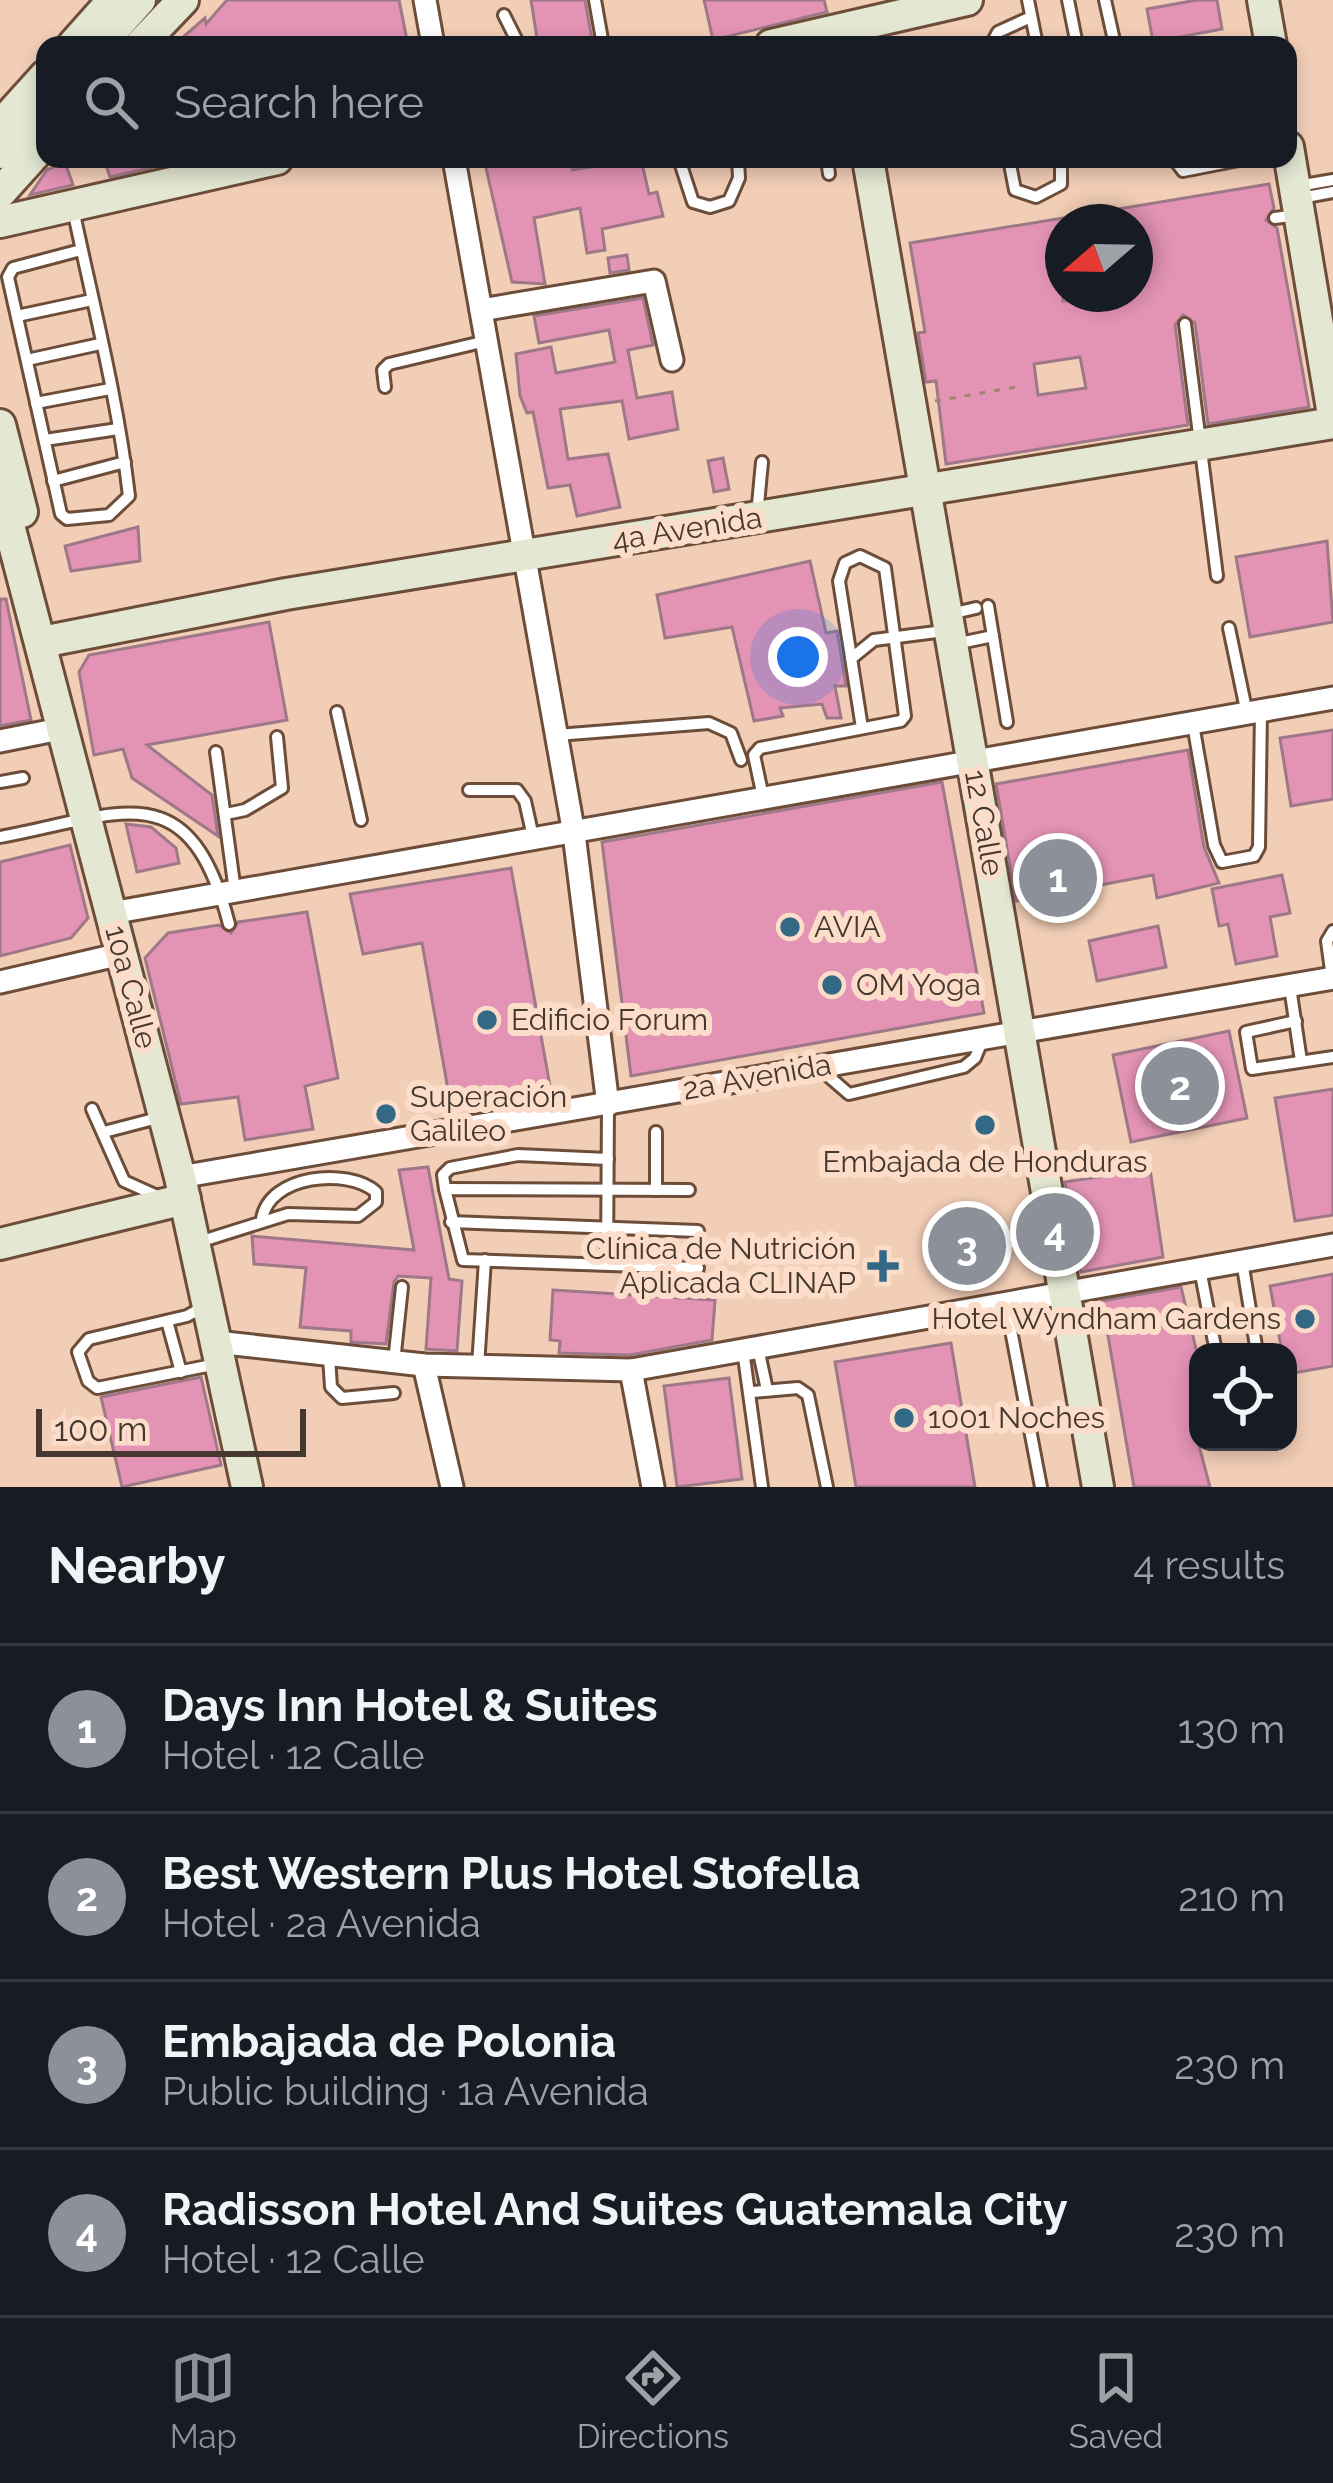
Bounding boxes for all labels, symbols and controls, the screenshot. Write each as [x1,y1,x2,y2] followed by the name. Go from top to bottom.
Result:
[36,36,1297,168] search box
[78,69,144,135] icon: search
[174,76,424,129] text: Search here
[1045,204,1153,312] north arrow
[610,499,764,558] street label: 4a Avenida
[768,627,828,687] your location
[958,767,1011,879] street label: 12 Calle
[1019,833,1097,923] pin: 1
[814,909,881,944] place label: AVIA
[777,914,803,940] marker: AVIA
[98,921,165,1052] street label: 10a Calle
[856,967,981,1002] place label: OM Yoga
[819,972,845,998] marker: OM Yoga
[511,1002,708,1037] place label: Edificio Forum
[474,1007,500,1033] marker: Edificio Forum
[1141,1041,1219,1131] pin: 2
[680,1046,834,1107] street label: 2a Avenida
[410,1079,567,1148] place label: Superación Galileo
[373,1101,399,1127] marker: Superación Galileo
[972,1112,998,1138] marker: Embajada de Honduras
[822,1144,1148,1179] place label: Embajada de Honduras
[1016,1187,1094,1277] pin: 4
[928,1201,1006,1291] pin: 3
[586,1231,856,1300] place label: Clínica de Nutrición Aplicada CLINAP
[867,1250,899,1282] marker: Clínica de Nutrición Aplicada CLINAP
[932,1301,1281,1336] place label: Hotel Wyndham Gardens
[1292,1306,1318,1332] marker: Hotel Wyndham Gardens
[1189,1343,1297,1451] map controls
[1189,1343,1297,1451] button: locate
[928,1400,1105,1435] place label: 1001 Noches
[36,1403,306,1456] scale bar
[891,1405,917,1431] marker: 1001 Noches
[54,1410,147,1449] text: 100 m
[48,1535,225,1595] text: Nearby
[1133,1542,1285,1588] text: 4 results
[162,1679,658,1732] text: Days Inn Hotel & Suites
[77,1706,97,1752] text: 1
[1178,1706,1285,1752] text: 130 m
[162,1732,425,1778] text: Hotel · 12 Calle
[162,1847,861,1900] text: Best Western Plus Hotel Stofella
[76,1874,98,1920] text: 2
[1178,1874,1285,1920] text: 210 m
[162,1900,481,1946] text: Hotel · 2a Avenida
[162,2015,616,2068] text: Embajada de Polonia
[76,2042,98,2088] text: 3
[1174,2042,1285,2088] text: 230 m
[162,2068,649,2114] text: Public building · 1a Avenida
[162,2183,1068,2236] text: Radisson Hotel And Suites Guatemala City
[76,2210,98,2256] text: 4
[1174,2210,1285,2256] text: 230 m
[162,2236,425,2282] text: Hotel · 12 Calle
[170,2345,237,2456] tab: Map
[577,2345,729,2456] tab: Directions
[1069,2345,1163,2456] tab: Saved

